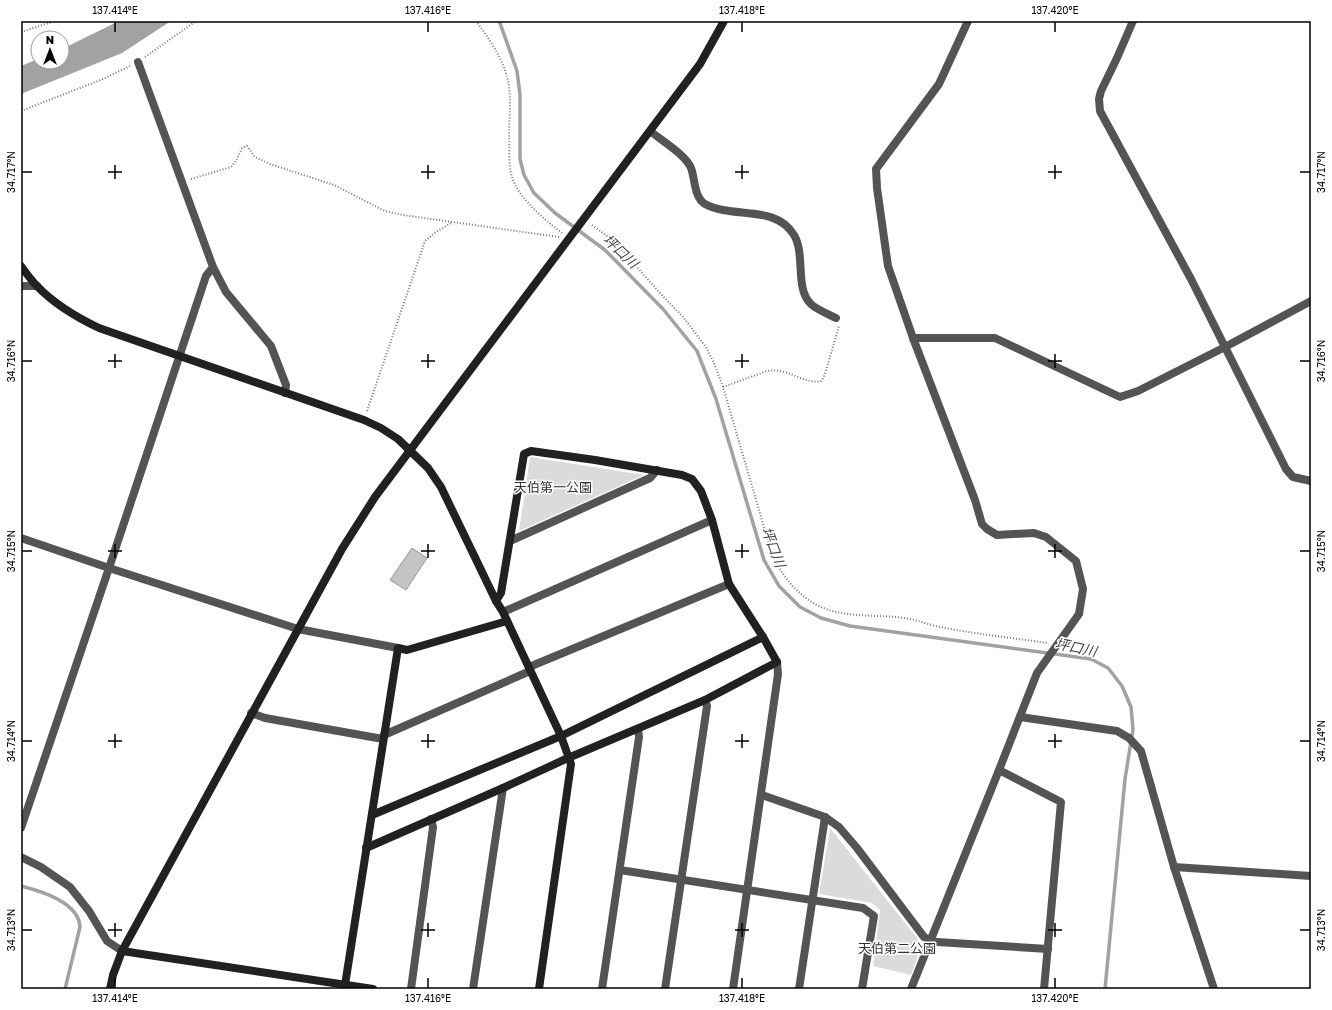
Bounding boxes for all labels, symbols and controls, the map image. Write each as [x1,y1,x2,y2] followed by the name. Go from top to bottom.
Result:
[92,4,138,16] text: 137.414°E
[405,4,451,16] text: 137.416°E
[719,4,765,16] text: 137.418°E
[1031,4,1079,16] text: 137.420°E
[30,30,70,70] north arrow
[46,33,54,46] text: N
[5,151,17,193] text: 34.717°N
[1315,151,1327,193] text: 34.717°N
[600,230,644,273] water label: 坪口川
[5,340,17,382] text: 34.716°N
[1315,340,1327,382] text: 34.716°N
[514,479,592,495] park label: 天伯第一公園
[759,524,790,572] water label: 坪口川
[5,530,17,572] text: 34.715°N
[1315,530,1327,572] text: 34.715°N
[1054,634,1100,660] water label: 坪口川
[5,720,17,762] text: 34.714°N
[1315,720,1327,762] text: 34.714°N
[5,909,17,951] text: 34.713°N
[1315,909,1327,951] text: 34.713°N
[858,940,936,956] park label: 天伯第二公園
[92,992,138,1004] text: 137.414°E
[405,992,451,1004] text: 137.416°E
[719,992,765,1004] text: 137.418°E
[1031,992,1079,1004] text: 137.420°E

